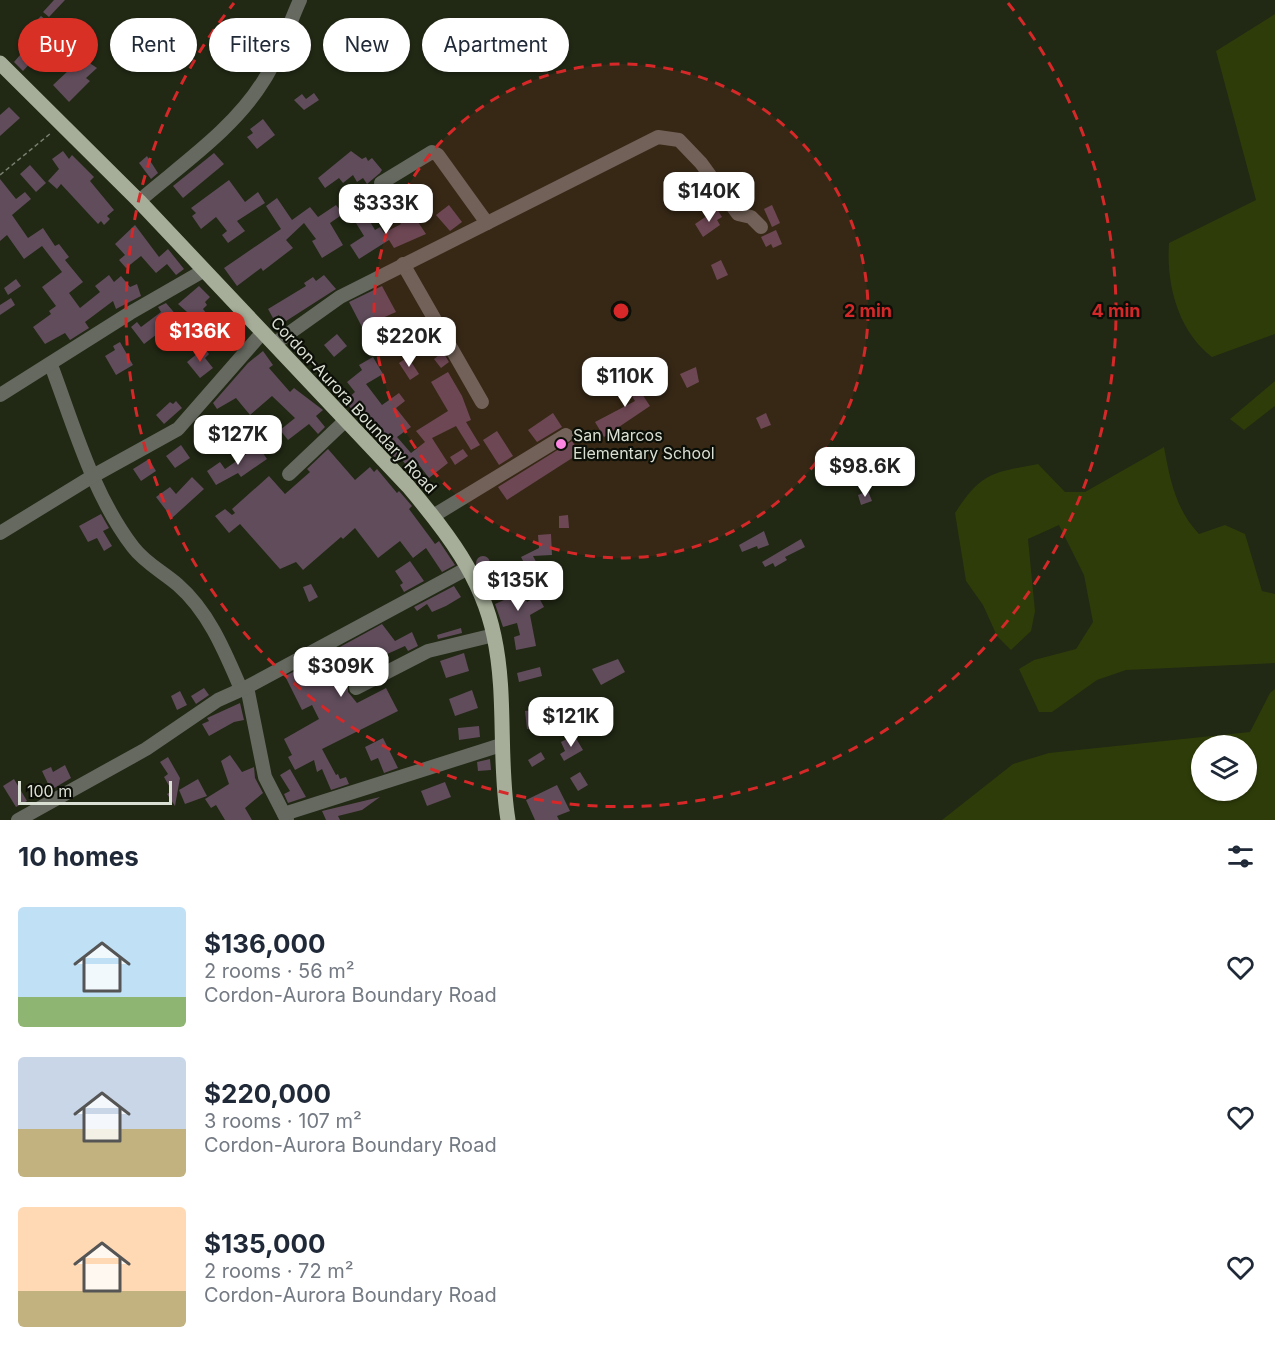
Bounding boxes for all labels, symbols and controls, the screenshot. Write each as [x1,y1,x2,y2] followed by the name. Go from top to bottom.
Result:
[18,18,98,72] chip: Buy
[110,18,197,72] chip: Rent
[209,18,311,72] chip: Filters
[323,18,410,72] chip: New
[422,18,569,72] chip: Apartment
[667,172,751,223] pin: $140K
[677,179,741,203] text: $140K
[344,184,428,235] pin: $333K
[353,191,419,215] text: $333K
[844,300,892,321] text: 2 min
[1092,300,1140,321] text: 4 min
[611,301,631,321] centre of rings
[158,312,242,363] pin: $136K
[267,313,441,497] street label: Cordon-Aurora Boundary Road
[367,317,451,368] pin: $220K
[169,319,231,343] text: $136K
[376,324,442,348] text: $220K
[583,357,667,408] pin: $110K
[596,364,654,388] text: $110K
[196,415,280,466] pin: $127K
[208,422,268,446] text: $127K
[573,425,715,463] place label: San Marcos Elementary School
[554,437,568,451] marker: San Marcos Elementary School
[816,447,914,498] pin: $98.6K
[829,454,901,478] text: $98.6K
[476,561,560,612] pin: $135K
[487,568,549,592] text: $135K
[299,647,383,698] pin: $309K
[308,654,374,678] text: $309K
[529,697,613,748] pin: $121K
[542,704,600,728] text: $121K
[1191,735,1257,801] map controls
[1191,735,1257,801] button: layers
[18,778,172,806] scale bar
[27,781,72,801] text: 100 m
[1224,840,1257,873] icon: filters
[18,841,139,872] text: 10 homes
[204,928,326,959] text: $136,000
[66,931,138,1003] icon: home
[1224,951,1257,984] icon: heart
[204,959,355,983] text: 2 rooms · 56 m²
[204,983,497,1007] text: Cordon-Aurora Boundary Road
[204,1078,331,1109] text: $220,000
[66,1081,138,1153] icon: home
[1224,1101,1257,1134] icon: heart
[204,1109,362,1133] text: 3 rooms · 107 m²
[204,1133,497,1157] text: Cordon-Aurora Boundary Road
[204,1228,326,1259] text: $135,000
[66,1231,138,1303] icon: home
[1224,1251,1257,1284] icon: heart
[204,1259,354,1283] text: 2 rooms · 72 m²
[204,1283,497,1307] text: Cordon-Aurora Boundary Road

